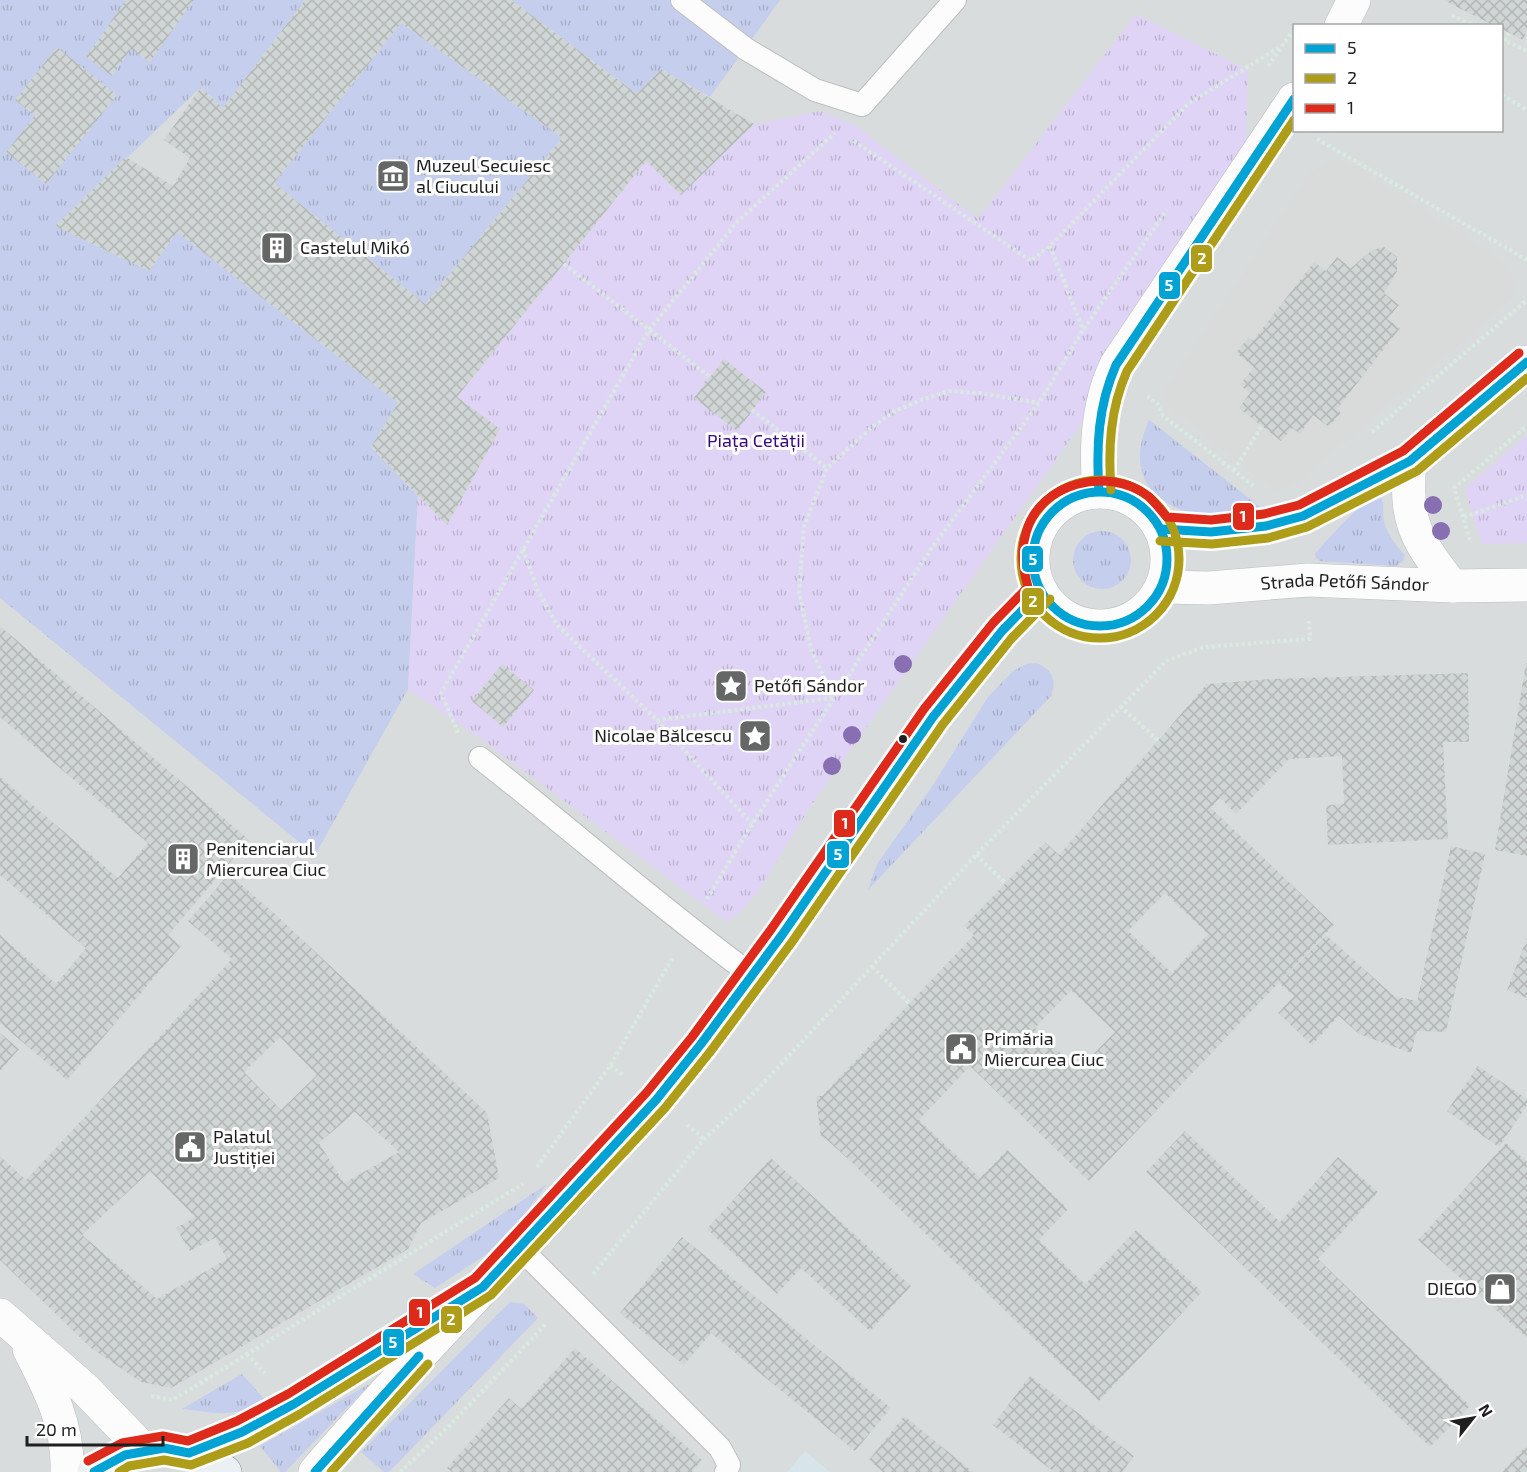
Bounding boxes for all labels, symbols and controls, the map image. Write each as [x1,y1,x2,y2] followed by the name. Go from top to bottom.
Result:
[1293,24,1503,132] legend
[1347,36,1357,58] text: 5
[1347,66,1357,88] text: 2
[1347,96,1354,118] text: 1
[416,154,551,197] place label: Muzeul Secuiesc al Ciucului
[375,158,411,194] museum icon: Muzeul Secuiesc al Ciucului
[259,230,295,266] building icon: Castelul Mikó
[300,236,410,258] place label: Castelul Mikó
[1190,244,1213,273] line badge: 2
[1197,248,1207,267] text: 2
[1158,271,1181,300] line badge: 5
[1165,275,1174,294] text: 5
[707,429,805,452] park label: Piața Cetății
[1232,502,1255,531] line badge: 1
[1240,506,1246,525] text: 1
[1021,545,1044,573] line badge: 5
[1029,549,1038,568] text: 5
[1260,568,1429,595] street label: Strada Petőfi Sándor
[1021,587,1045,616] line badge: 2
[1028,591,1038,610] text: 2
[713,668,749,704] place icon: Petőfi Sándor
[754,674,864,696] place label: Petőfi Sándor
[737,718,773,754] place icon: Nicolae Bălcescu
[594,724,732,746] place label: Nicolae Bălcescu
[897,733,909,745] unlabelled marker
[833,809,856,838] line badge: 1
[842,813,848,832] text: 1
[206,837,326,880] place label: Penitenciarul Miercurea Ciuc
[826,840,850,869] line badge: 5
[165,841,201,877] building icon: Penitenciarul Miercurea Ciuc
[834,844,843,863] text: 5
[984,1027,1104,1070] place label: Primăria Miercurea Ciuc
[943,1031,979,1067] public building icon: Primăria Miercurea Ciuc
[213,1125,275,1169] place label: Palatul Justiției
[172,1129,208,1165] public building icon: Palatul Justiției
[1482,1271,1518,1307] shop icon: DIEGO
[1427,1277,1477,1299] place label: DIEGO
[408,1298,431,1327] line badge: 1
[417,1302,423,1321] text: 1
[440,1305,463,1334] line badge: 2
[446,1309,456,1328] text: 2
[382,1328,405,1357] line badge: 5
[389,1332,398,1351] text: 5
[1443,1388,1503,1448] north arrow
[1475,1400,1497,1420] text: N
[27,1409,164,1447] scale bar
[36,1418,77,1440] text: 20 m

